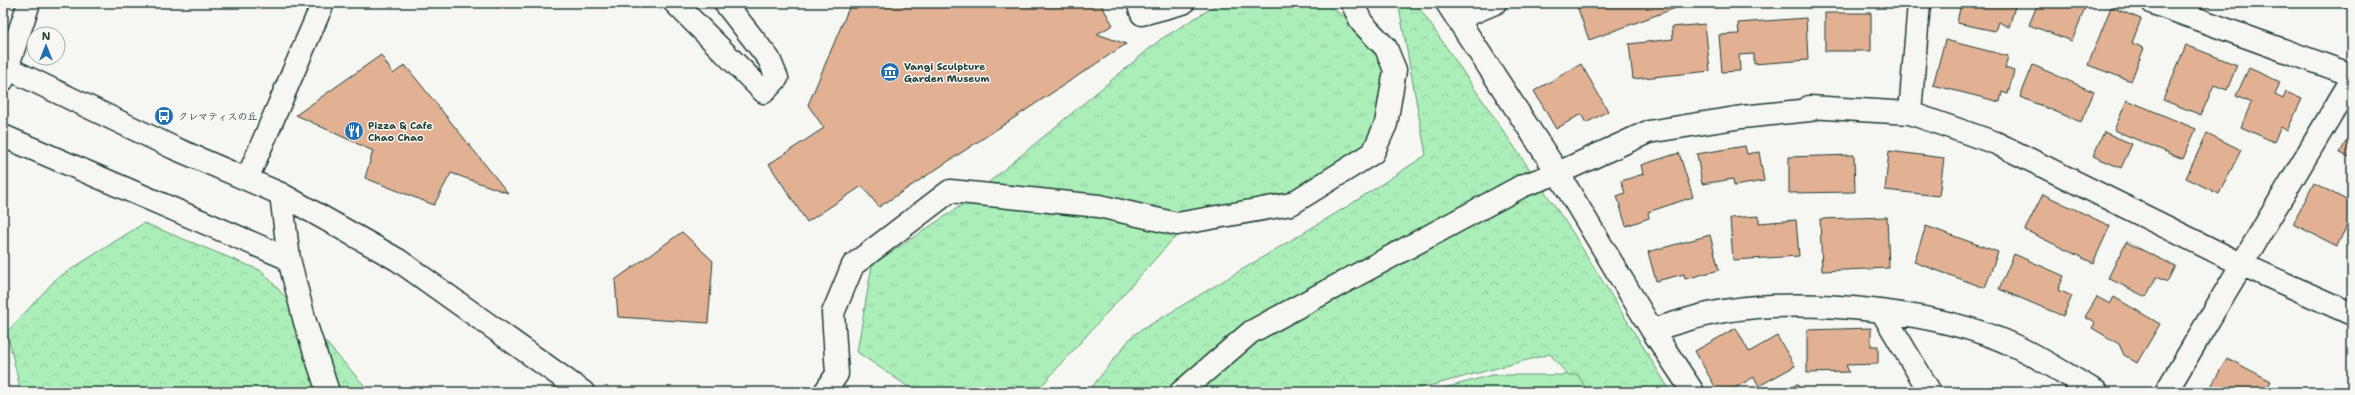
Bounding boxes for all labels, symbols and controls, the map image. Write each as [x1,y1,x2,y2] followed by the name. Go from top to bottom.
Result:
[26,26,66,66] north arrow
[42,29,51,44] text: N
[904,60,990,85] place label: Vangi Sculpture Garden Museum
[879,61,901,83] museum icon: Vangi Sculpture Garden Museum
[153,105,175,127] bus stop icon: クレマティスの丘
[178,110,257,123] place label: クレマティスの丘
[368,119,432,144] place label: Pizza & Cafe Chao Chao
[343,120,365,142] restaurant icon: Pizza & Cafe Chao Chao

